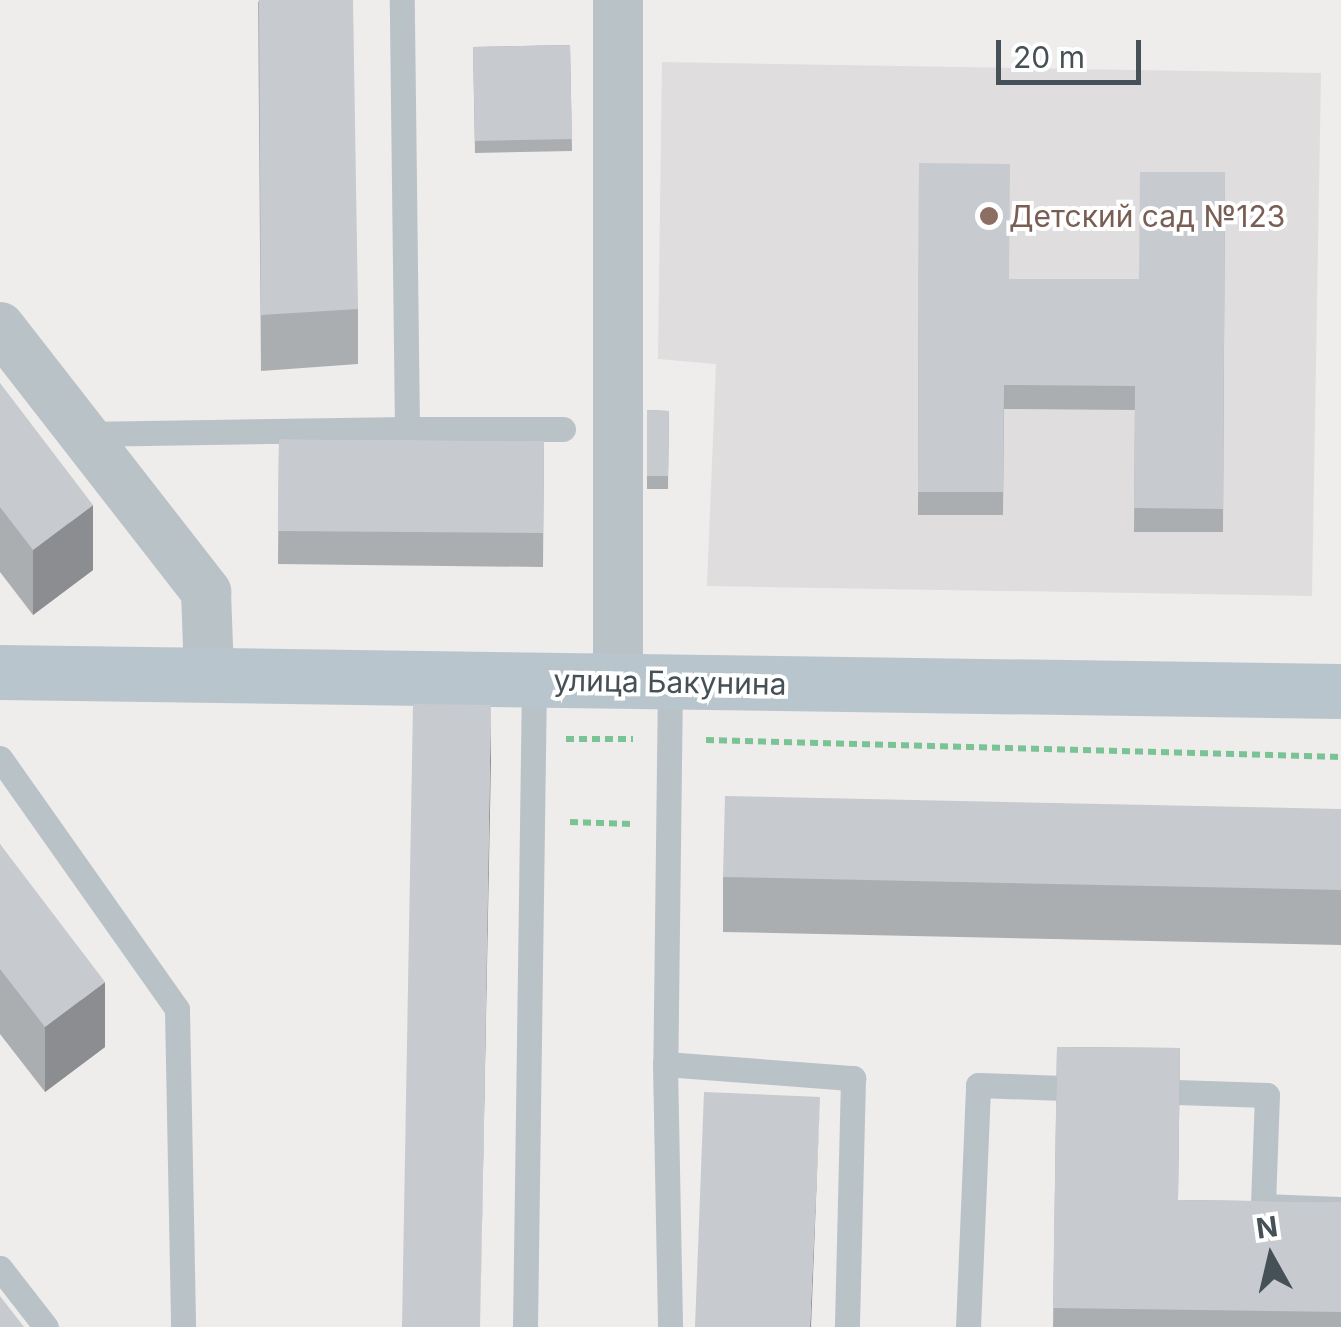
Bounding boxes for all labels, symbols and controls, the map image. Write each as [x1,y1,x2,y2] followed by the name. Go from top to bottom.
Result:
[1001,20,1146,82] scale bar
[1013,39,1085,75] text: 20 m
[1009,198,1285,234] place label: Детский сад №123
[978,205,1000,227] marker: Детский сад №123
[553,662,787,702] street label: улица Бакунина
[1221,1207,1321,1307] north arrow
[1254,1209,1280,1246] text: N

